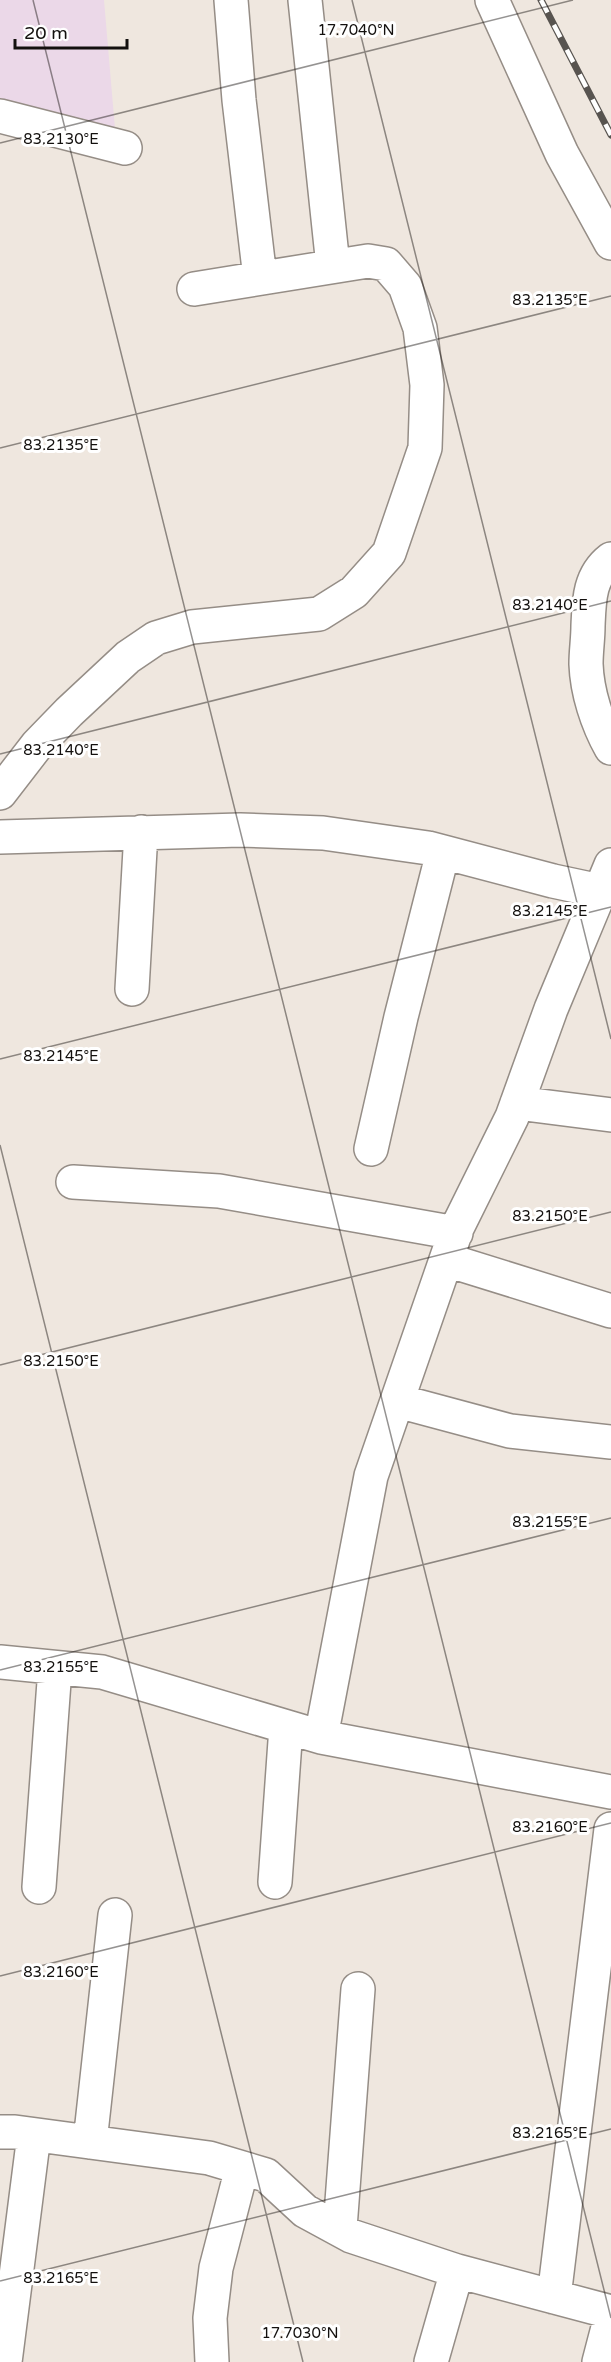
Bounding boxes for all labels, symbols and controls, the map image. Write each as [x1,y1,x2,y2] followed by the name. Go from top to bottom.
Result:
[15,12,128,50] scale bar
[317,21,395,39] text: 17.7040°N
[24,22,68,44] text: 20 m
[23,130,99,148] text: 83.2130°E
[512,291,588,309] text: 83.2135°E
[23,436,99,454] text: 83.2135°E
[512,596,588,614] text: 83.2140°E
[23,741,99,759] text: 83.2140°E
[512,902,588,920] text: 83.2145°E
[23,1047,99,1065] text: 83.2145°E
[512,1207,588,1225] text: 83.2150°E
[23,1352,99,1370] text: 83.2150°E
[512,1513,588,1531] text: 83.2155°E
[23,1658,99,1676] text: 83.2155°E
[512,1818,588,1836] text: 83.2160°E
[23,1963,99,1981] text: 83.2160°E
[512,2124,588,2142] text: 83.2165°E
[23,2269,99,2287] text: 83.2165°E
[261,2324,339,2342] text: 17.7030°N

